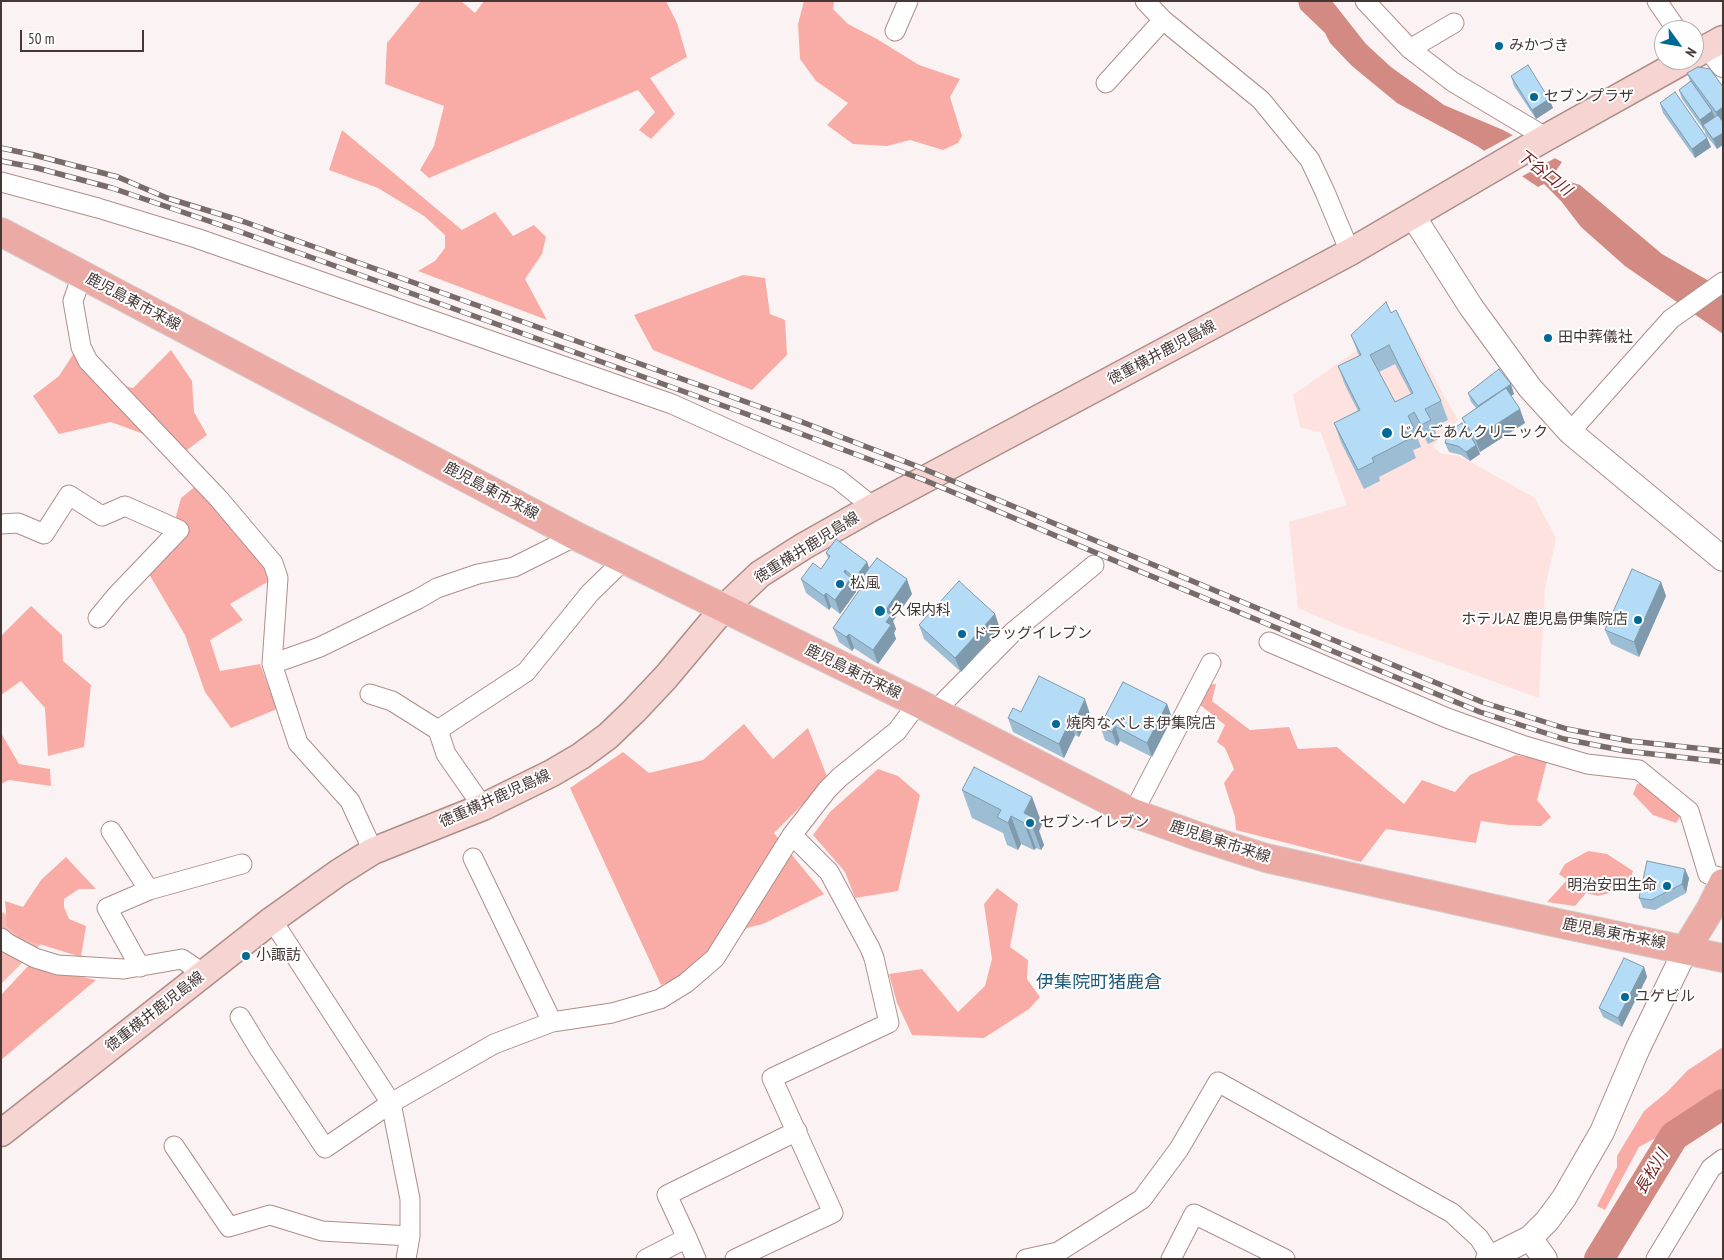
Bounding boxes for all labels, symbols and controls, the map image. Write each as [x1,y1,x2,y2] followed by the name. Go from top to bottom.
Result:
[22,20,146,52] scale bar
[1654,20,1704,70] north arrow
[28,29,54,48] text: 50 m
[1509,37,1569,55] place label: みかづき
[1493,40,1505,52] marker: みかづき
[1681,44,1701,60] text: N
[1544,88,1634,106] place label: セブンプラザ
[1528,91,1540,103] marker: セブンプラザ
[1513,146,1575,200] water label: 下谷口川
[82,269,184,335] street label: 鹿児島東市来線
[1105,317,1219,389] street label: 徳重横井鹿児島線
[1558,329,1633,347] place label: 田中葬儀社
[1542,332,1554,344] marker: 田中葬儀社
[1398,424,1548,442] place label: じんごあんクリニック
[1380,426,1394,440] marker: じんごあんクリニック
[440,458,542,524] street label: 鹿児島東市来線
[751,509,863,587] street label: 徳重横井鹿児島線
[850,575,880,593] place label: 松風
[834,578,846,590] marker: 松風
[891,602,951,620] place label: 久保内科
[873,604,887,618] marker: 久保内科
[1461,611,1628,629] place label: ホテルAZ 鹿児島伊集院店
[1632,614,1644,626] marker: ホテルAZ 鹿児島伊集院店
[972,625,1092,643] place label: ドラッグイレブン
[956,628,968,640] marker: ドラッグイレブン
[802,641,904,703] street label: 鹿児島東市来線
[1066,715,1216,733] place label: 焼肉なべしま伊集院店
[1050,718,1062,730] marker: 焼肉なべしま伊集院店
[437,766,553,832] street label: 徳重横井鹿児島線
[1040,814,1149,832] place label: セブン-イレブン
[1024,817,1036,829] marker: セブン-イレブン
[1167,817,1273,867] street label: 鹿児島東市来線
[1567,877,1657,895] place label: 明治安田生命
[1661,880,1673,892] marker: 明治安田生命
[1561,915,1667,953] street label: 鹿児島東市来線
[256,947,301,965] place label: 小諏訪
[240,950,252,962] marker: 小諏訪
[102,968,208,1056] street label: 徳重横井鹿児島線
[1036,972,1162,994] district label: 伊集院町猪鹿倉
[1635,988,1695,1006] place label: ユゲビル
[1619,991,1631,1003] marker: ユゲビル
[1631,1146,1673,1198] water label: 長松川

